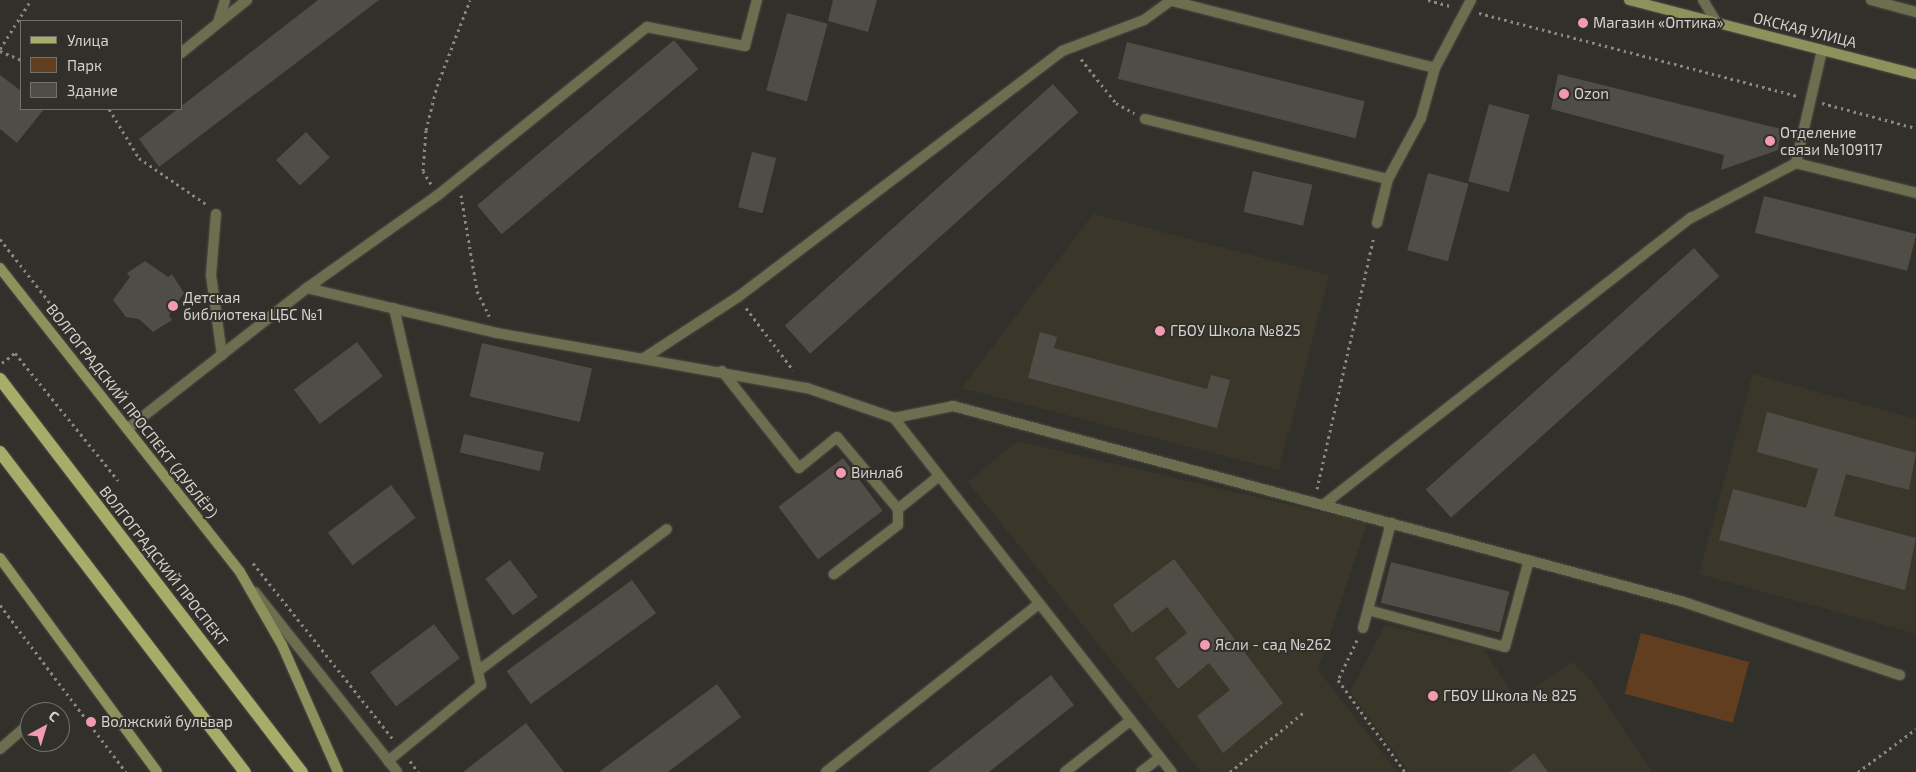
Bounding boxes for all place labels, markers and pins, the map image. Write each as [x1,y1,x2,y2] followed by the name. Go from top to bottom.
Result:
[1593,14,1724,32] place label: Магазин «Оптика»
[1577,17,1589,29] marker: Магазин «Оптика»
[1574,85,1609,103] place label: Ozon
[1558,88,1570,100] marker: Ozon
[1780,123,1883,158] place label: Отделение связи №109117
[1764,135,1776,147] marker: Отделение связи №109117
[183,288,323,323] place label: Детская библиотека ЦБС №1
[167,300,179,312] marker: Детская библиотека ЦБС №1
[1170,322,1300,340] place label: ГБОУ Школа №825
[1154,325,1166,337] marker: ГБОУ Школа №825
[851,464,903,482] place label: Винлаб
[835,467,847,479] marker: Винлаб
[1215,636,1332,654] place label: Ясли - сад №262
[1199,639,1211,651] marker: Ясли - сад №262
[1443,687,1577,705] place label: ГБОУ Школа № 825
[1427,690,1439,702] marker: ГБОУ Школа № 825
[101,713,233,731] place label: Волжский бульвар
[85,716,97,728] marker: Волжский бульвар

